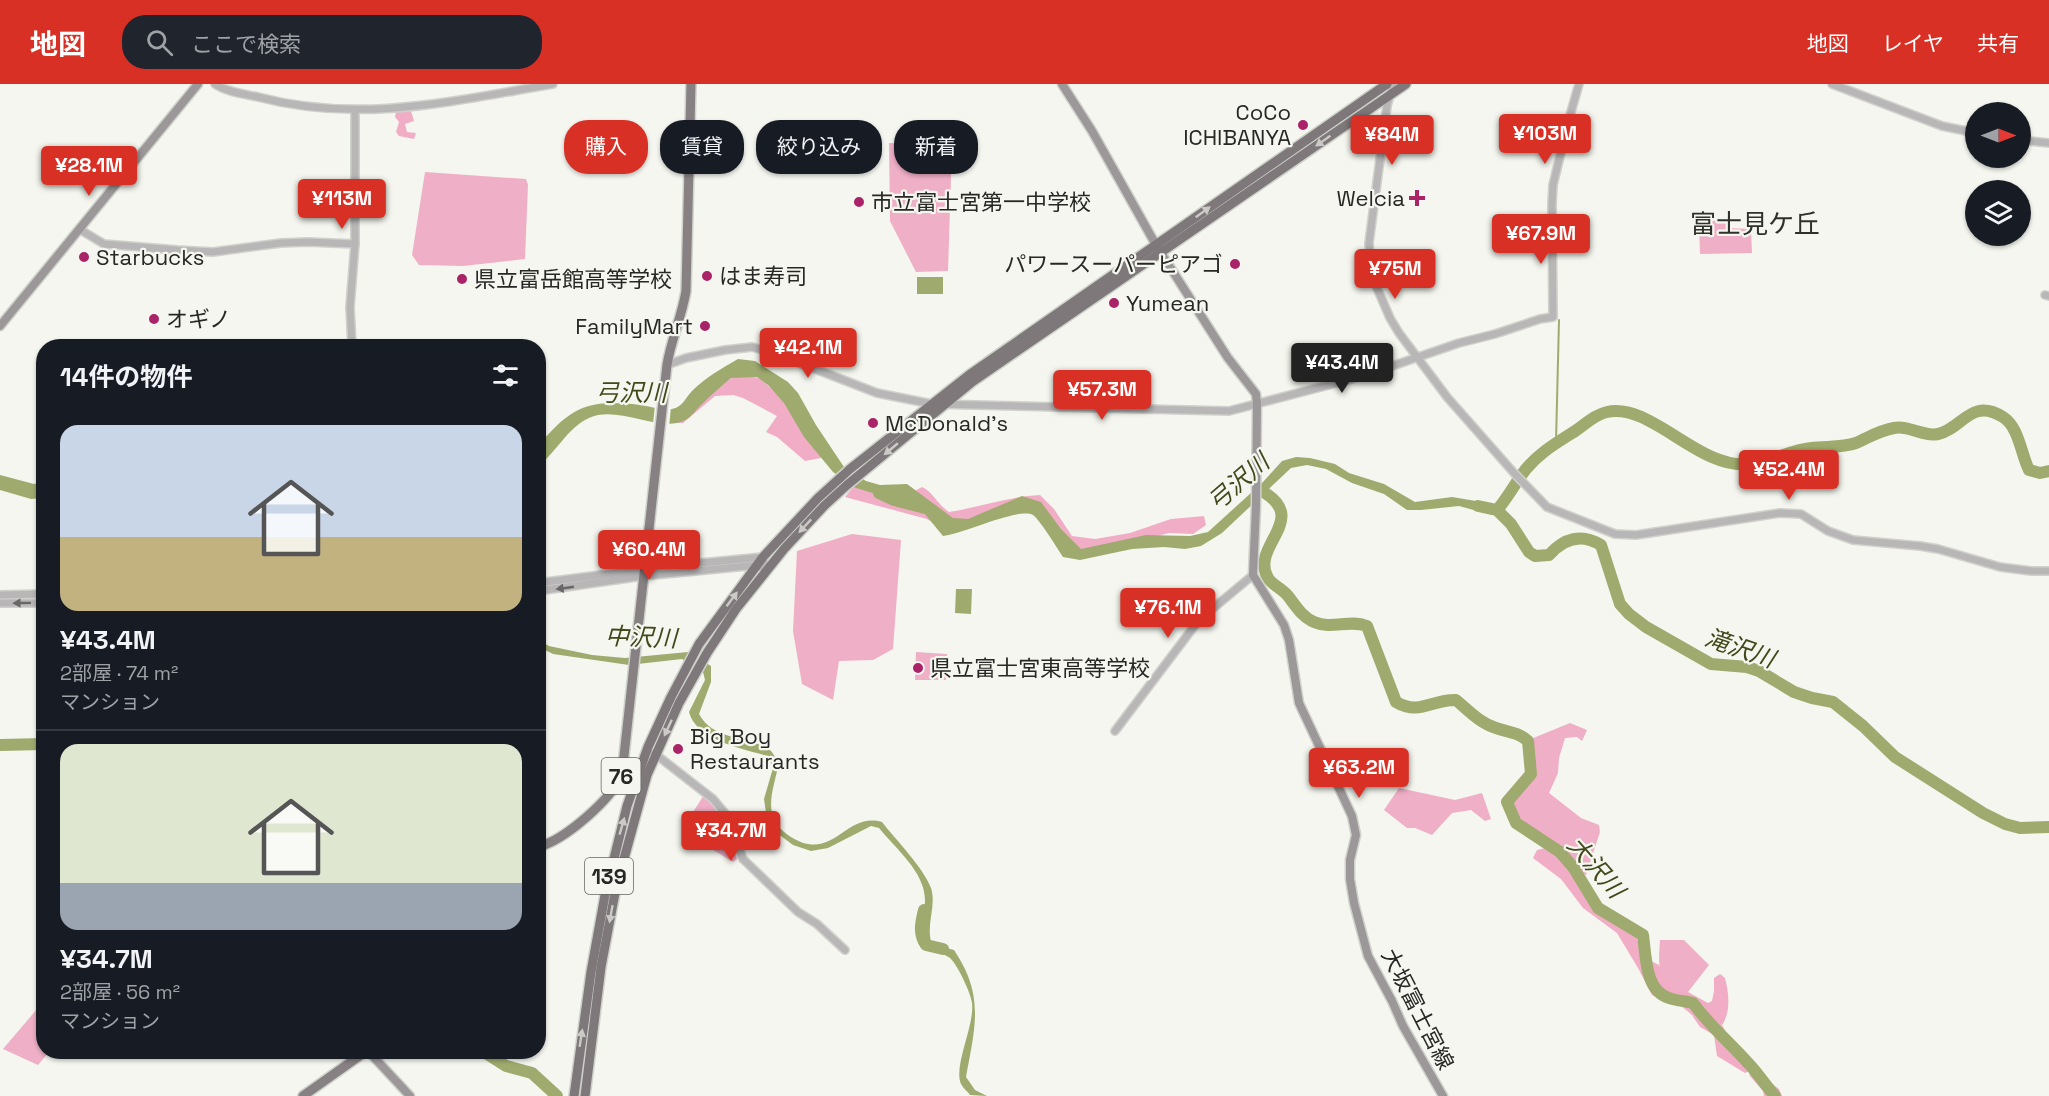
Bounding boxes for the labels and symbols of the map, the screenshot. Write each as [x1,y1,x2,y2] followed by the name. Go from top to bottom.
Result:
[1183,98,1291,151] place label: CoCo ICHIBANYA
[1965,102,2031,168] north arrow
[1503,114,1587,165] pin: ¥103M
[1356,115,1428,166] pin: ¥84M
[1296,118,1310,132] marker: CoCo ICHIBANYA
[1315,135,1331,146] one-way arrow
[40,146,138,197] pin: ¥28.1M
[300,179,384,230] pin: ¥113M
[1336,184,1405,212] place label: Welcia
[871,188,1091,216] place label: 市立富士宮第一中学校
[1410,191,1424,205] marker: Welcia
[852,195,866,209] marker: 市立富士宮第一中学校
[1195,206,1210,218] one-way arrow
[1690,207,1820,241] district label: 富士見ケ丘
[1492,214,1590,265] pin: ¥67.9M
[96,243,204,271] place label: Starbucks
[1359,249,1431,300] pin: ¥75M
[77,250,91,264] marker: Starbucks
[1004,250,1223,278] place label: パワースーパーピアゴ
[1228,257,1242,271] marker: パワースーパーピアゴ
[719,262,807,290] place label: はま寿司
[474,265,672,293] place label: 県立富岳館高等学校
[700,269,714,283] marker: はま寿司
[455,272,469,286] marker: 県立富岳館高等学校
[1126,289,1209,317] place label: Yumean
[1107,296,1121,310] marker: Yumean
[166,305,231,333] place label: オギノ
[147,312,161,326] marker: オギノ
[575,312,693,340] place label: FamilyMart
[698,319,712,333] marker: FamilyMart
[759,328,857,379] pin: ¥42.1M
[1293,343,1391,394] pin: ¥43.4M
[1053,370,1151,421] pin: ¥57.3M
[595,377,670,408] water label: 弓沢川
[885,409,1008,437] place label: McDonald's
[866,416,880,430] marker: McDonald's
[884,442,899,455] one-way arrow
[1201,445,1278,517] water label: 弓沢川
[1740,450,1838,501] pin: ¥52.4M
[798,519,812,534] one-way arrow
[600,530,698,581] pin: ¥60.4M
[555,584,574,593] one-way arrow
[1119,588,1217,639] pin: ¥76.1M
[725,591,737,606] one-way arrow
[12,598,31,608] one-way arrow
[604,620,681,654] water label: 中沢川
[1701,622,1782,675] water label: 滝沢川
[930,654,1150,682] place label: 県立富士宮東高等学校
[911,661,925,675] marker: 県立富士宮東高等学校
[663,719,672,736] one-way arrow
[690,722,820,775] place label: Big Boy Restaurants
[671,742,685,756] marker: Big Boy Restaurants
[1310,748,1408,799] pin: ¥63.2M
[602,758,640,794] road number: 76
[682,811,780,862] pin: ¥34.7M
[618,817,627,835] one-way arrow
[1561,830,1633,907] water label: 大沢川
[585,858,633,894] road number: 139
[606,904,615,923] one-way arrow
[1376,944,1460,1074] street label: 大坂富士宮線
[577,1028,586,1047] one-way arrow

